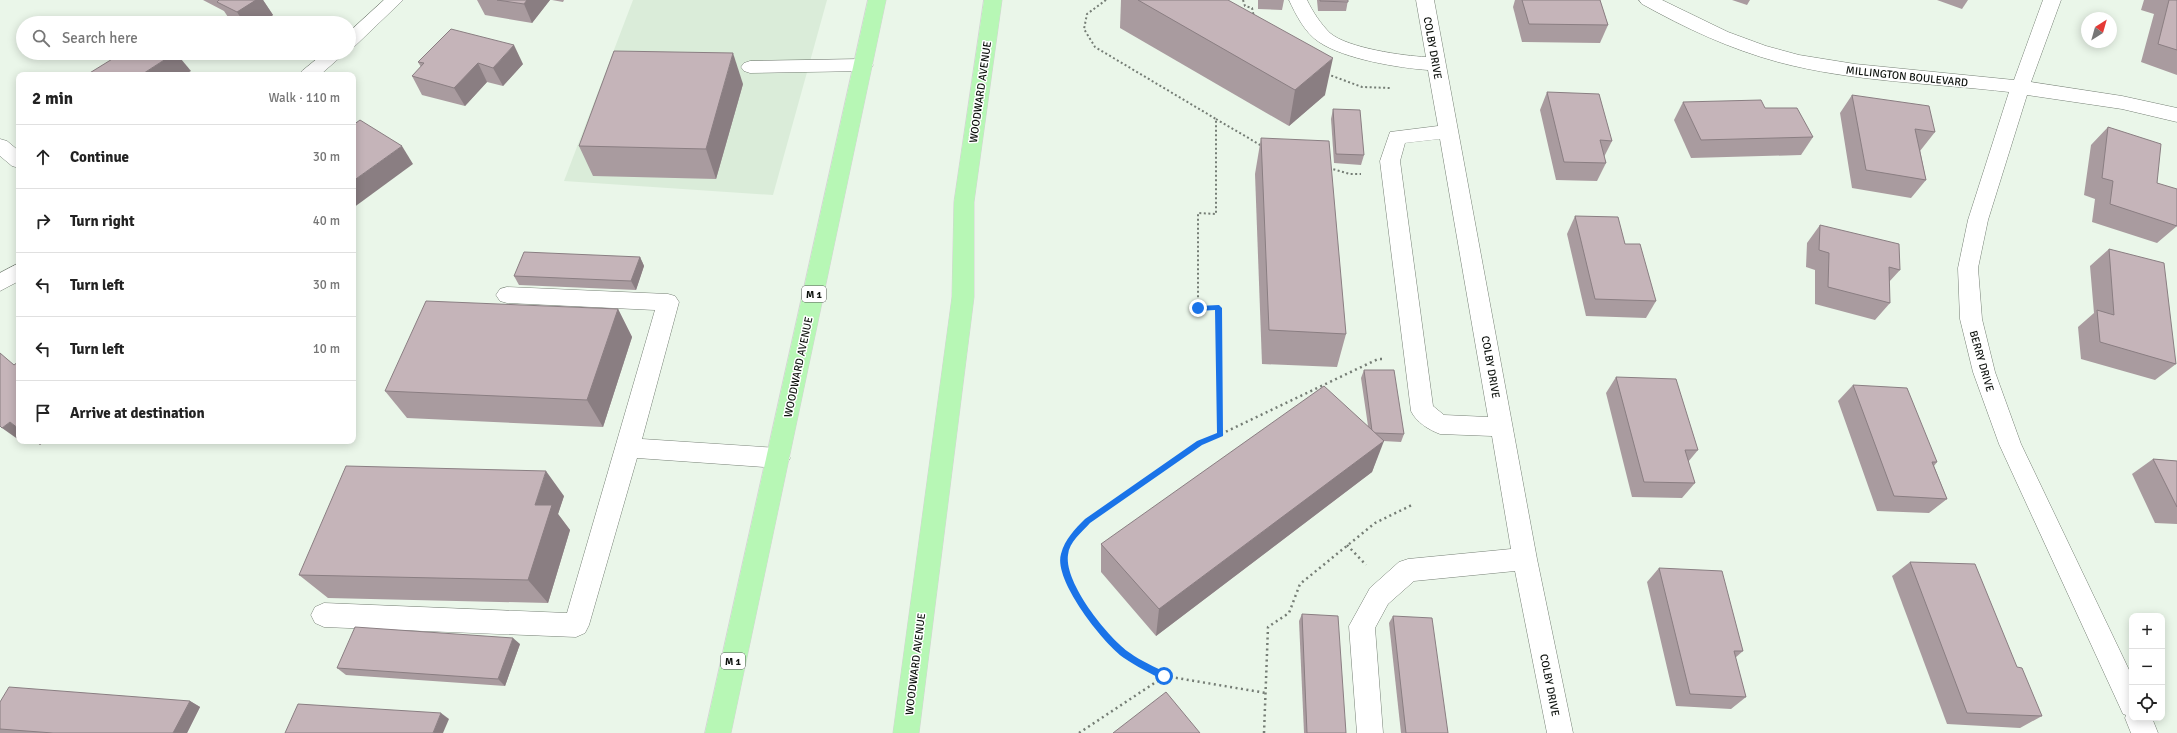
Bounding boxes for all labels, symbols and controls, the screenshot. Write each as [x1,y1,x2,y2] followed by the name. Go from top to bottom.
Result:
[2081,12,2117,48] north arrow
[16,16,356,60] search box
[1421,16,1444,80] street label: COLBY DRIVE
[30,27,52,49] icon: search
[62,29,138,47] text: Search here
[967,40,994,144] street label: WOODWARD AVENUE
[1845,64,1969,89] street label: MILLINGTON BOULEVARD
[32,88,73,109] text: 2 min
[269,90,340,106] text: Walk · 110 m
[32,146,54,168] icon: ahead
[70,148,129,166] text: Continue
[313,149,340,165] text: 30 m
[32,210,54,232] icon: right
[70,212,135,230] text: Turn right
[313,213,340,229] text: 40 m
[32,274,54,296] icon: left
[70,276,124,294] text: Turn left
[313,277,340,293] text: 30 m
[802,286,826,302] road number: M 1
[1189,299,1207,317] route end
[781,316,816,419] street label: WOODWARD AVENUE
[1967,329,1996,393] street label: BERRY DRIVE
[1479,335,1502,399] street label: COLBY DRIVE
[32,338,54,360] icon: left
[70,340,124,358] text: Turn left
[313,341,340,357] text: 10 m
[32,402,54,424] icon: arrive
[70,404,205,422] text: Arrive at destination
[903,612,928,716] street label: WOODWARD AVENUE
[2129,613,2165,721] map controls
[2129,613,2165,649] button: +
[2129,649,2165,685] button: −
[721,653,745,669] road number: M 1
[1537,653,1562,717] street label: COLBY DRIVE
[1155,667,1173,685] route start
[2129,685,2165,721] button: locate

